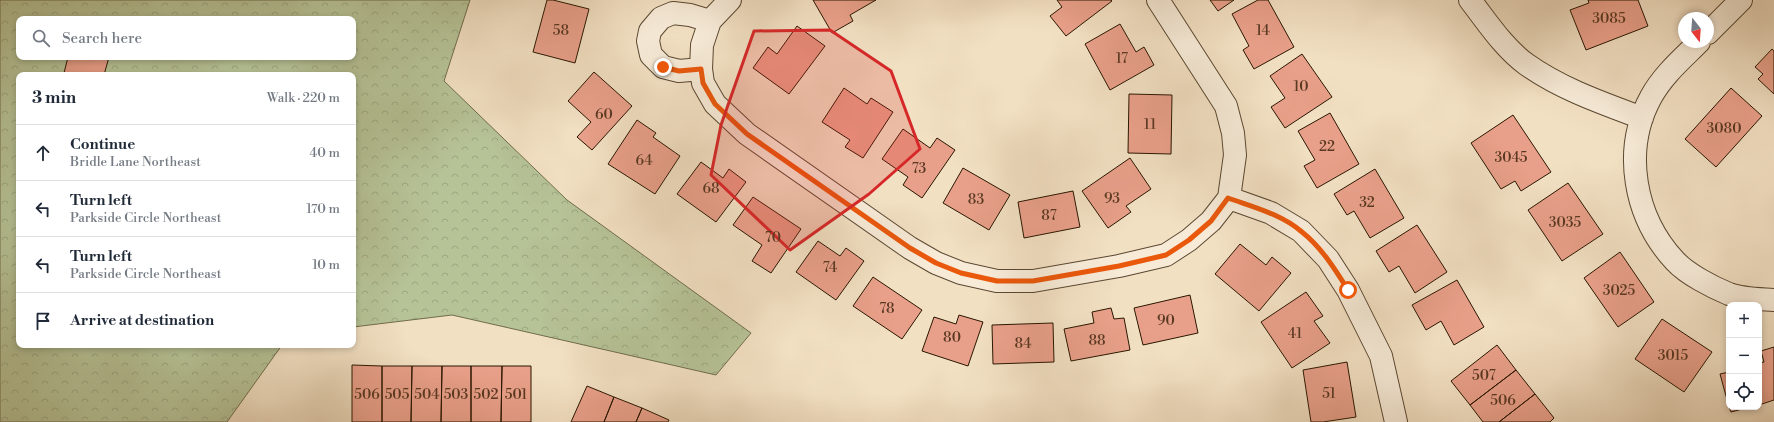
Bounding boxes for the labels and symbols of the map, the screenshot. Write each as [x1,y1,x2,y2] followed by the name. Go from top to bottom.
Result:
[1592,10,1626,28] house number: 3085
[1678,12,1714,48] north arrow
[553,22,569,40] house number: 58
[1256,22,1270,40] house number: 14
[1116,50,1128,68] house number: 17
[654,58,672,76] route end
[1294,78,1308,96] house number: 10
[595,106,613,124] house number: 60
[1144,116,1156,134] house number: 11
[1707,120,1741,138] house number: 3080
[1319,138,1335,156] house number: 22
[1494,149,1528,167] house number: 3045
[635,152,653,170] house number: 64
[912,160,927,178] house number: 73
[702,180,720,198] house number: 68
[1104,190,1120,208] house number: 93
[968,191,984,209] house number: 83
[1359,194,1375,212] house number: 32
[1041,207,1057,225] house number: 87
[1549,214,1582,232] house number: 3035
[765,229,781,247] house number: 70
[823,259,837,277] house number: 74
[1339,281,1357,299] route start
[1603,282,1636,300] house number: 3025
[879,300,895,318] house number: 78
[1157,312,1175,330] house number: 90
[1288,325,1302,343] house number: 41
[943,329,961,347] house number: 80
[1088,332,1106,350] house number: 88
[1014,335,1032,353] house number: 84
[1658,347,1688,365] house number: 3015
[1472,367,1496,385] house number: 507
[1322,385,1336,403] house number: 51
[354,386,380,404] house number: 506
[385,386,410,404] house number: 505
[414,386,440,404] house number: 504
[444,386,469,404] house number: 503
[474,386,498,404] house number: 502
[505,386,527,404] house number: 501
[1490,392,1516,410] house number: 506

